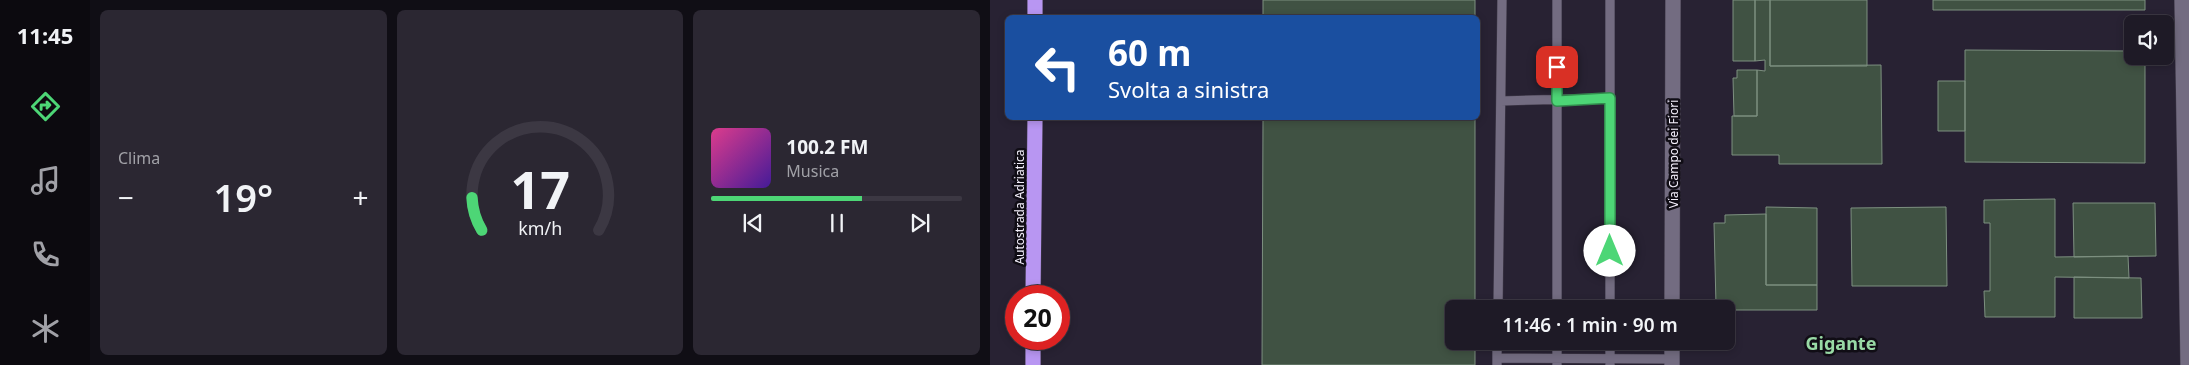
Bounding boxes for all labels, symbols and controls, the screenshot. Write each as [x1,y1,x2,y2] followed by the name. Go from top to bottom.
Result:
[2124,15,2174,65] map controls
[2124,15,2174,65] button: sound
[17,20,73,50] text: 11:45
[1108,29,1191,76] text: 60 m
[1025,35,1090,100] icon: left
[1536,46,1578,88] pin
[1543,53,1571,81] icon: arrive
[1108,74,1269,104] text: Svolta a sinistra
[28,89,63,124] icon: directions
[1665,100,1682,208] street label: Via Campo dei Fiori
[786,134,868,160] text: 100.2 FM
[118,147,160,169] text: Clima
[1011,149,1028,265] street label: Autostrada Adriatica
[510,153,570,224] text: 17
[786,160,839,182] text: Musica
[28,163,63,198] icon: music
[213,171,273,223] text: 19°
[118,178,134,216] text: −
[353,178,369,216] text: +
[739,209,767,237] icon: previous
[823,209,851,237] icon: pause
[906,209,934,237] icon: next
[518,216,562,240] text: km/h
[1583,224,1635,276] position arrow
[28,237,63,272] icon: phone
[1005,285,1070,350] speed limit sign: 20
[28,311,63,346] icon: climate
[1502,312,1678,338] text: 11:46 · 1 min · 90 m
[1806,331,1876,355] district label: Gigante

